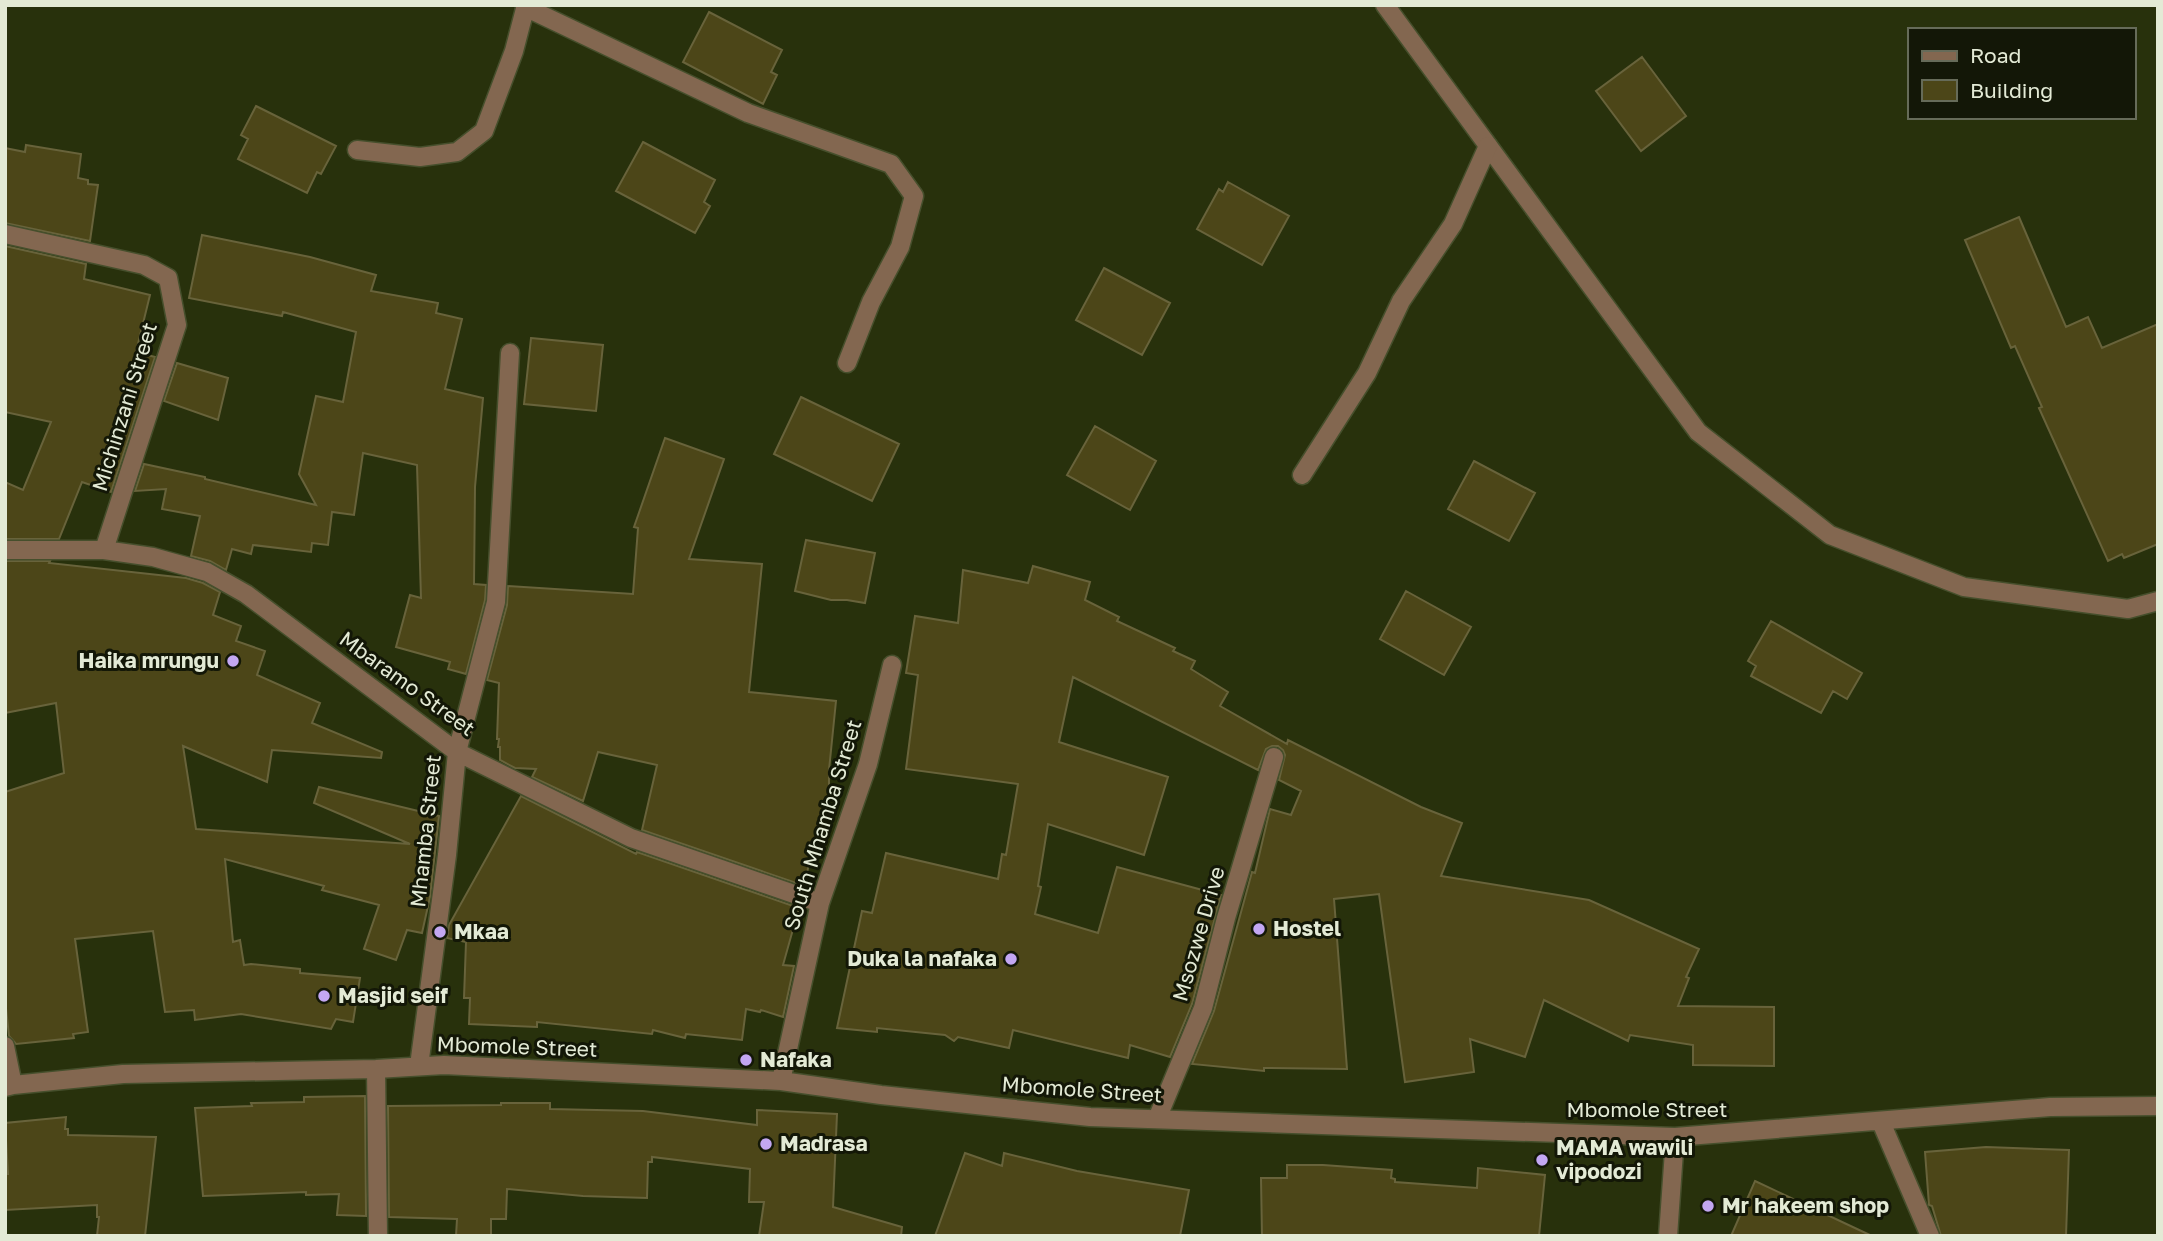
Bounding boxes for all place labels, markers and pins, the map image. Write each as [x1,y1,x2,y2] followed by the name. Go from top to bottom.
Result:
[79,647,219,673] place label: Haika mrungu
[225,653,241,669] marker: Haika mrungu
[1273,915,1341,941] place label: Hostel
[454,918,509,944] place label: Mkaa
[1251,921,1267,937] marker: Hostel
[432,924,448,940] marker: Mkaa
[847,945,997,971] place label: Duka la nafaka
[1003,951,1019,967] marker: Duka la nafaka
[338,982,448,1008] place label: Masjid seif
[316,988,332,1004] marker: Masjid seif
[760,1046,832,1072] place label: Nafaka
[738,1052,754,1068] marker: Nafaka
[780,1130,868,1156] place label: Madrasa
[1556,1134,1693,1184] place label: MAMA wawili vipodozi
[758,1136,774,1152] marker: Madrasa
[1534,1152,1550,1168] marker: MAMA wawili vipodozi
[1722,1192,1889,1218] place label: Mr hakeem shop
[1700,1198,1716,1214] marker: Mr hakeem shop

